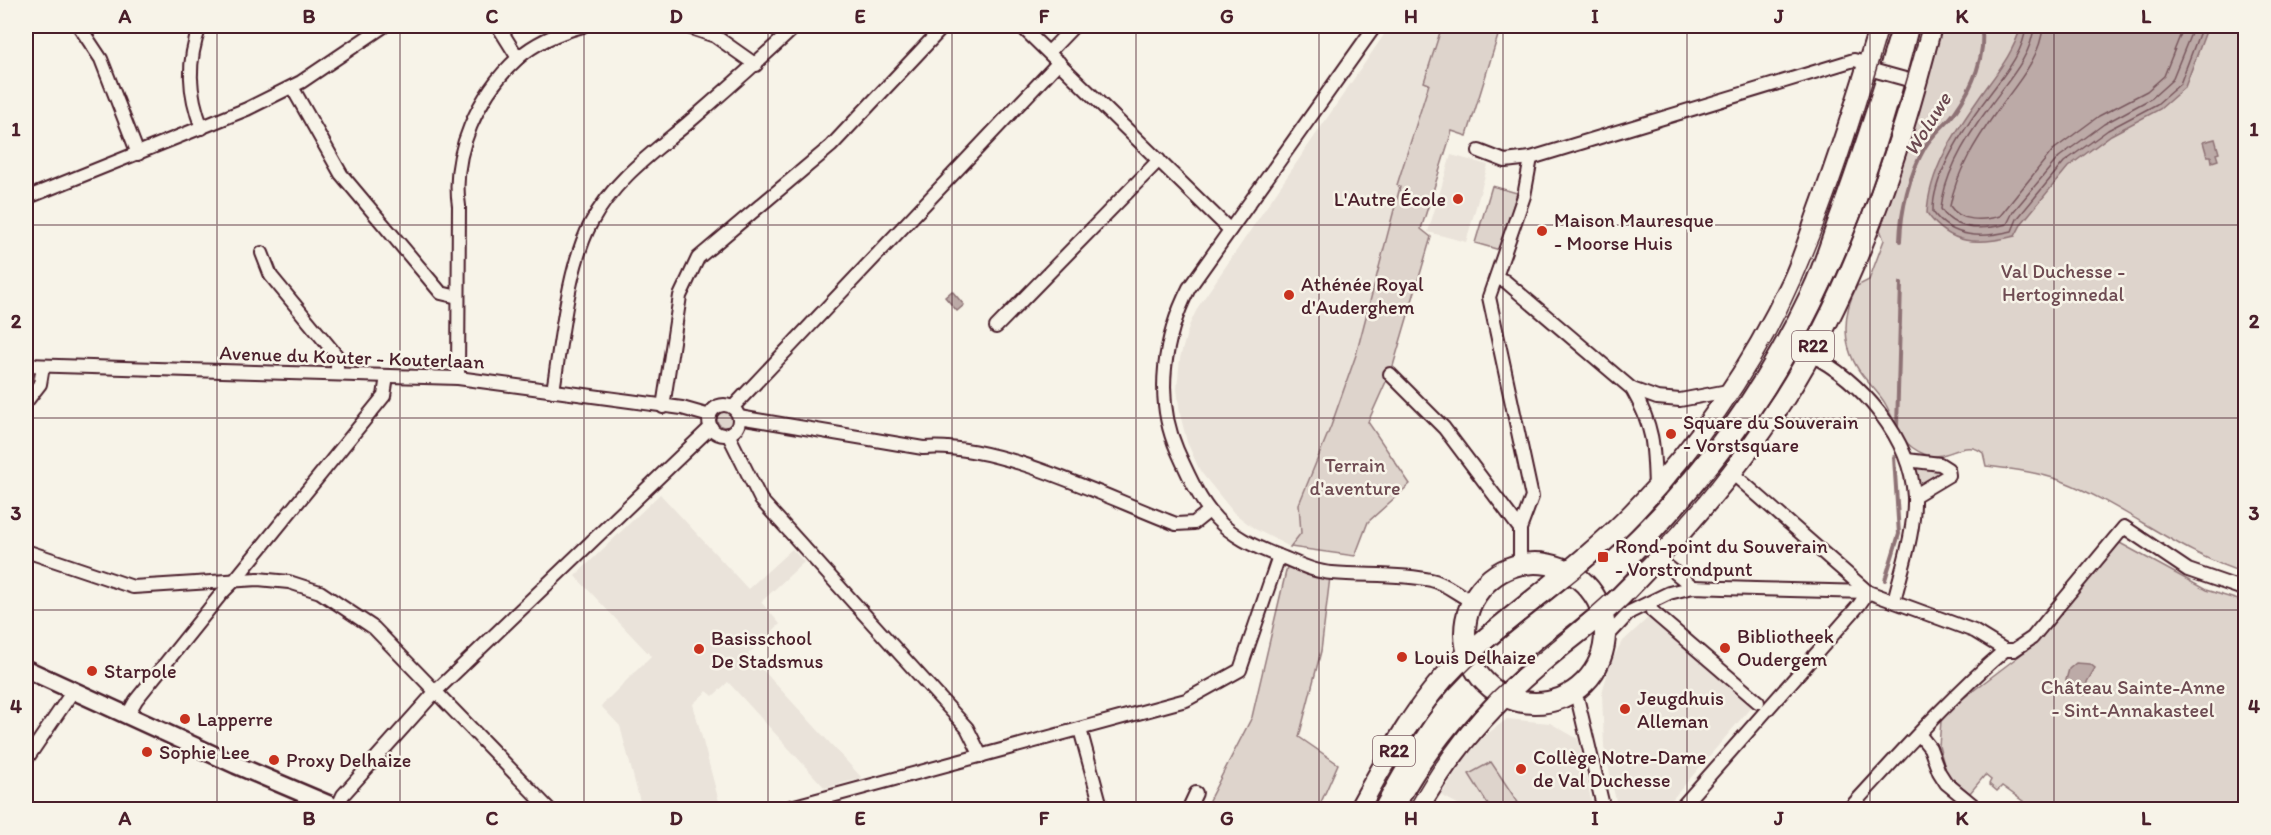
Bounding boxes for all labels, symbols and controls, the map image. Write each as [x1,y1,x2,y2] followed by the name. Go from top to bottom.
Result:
[118,4,132,28] text: A
[303,4,316,28] text: B
[486,4,499,28] text: C
[669,4,683,28] text: D
[854,4,866,28] text: E
[1039,4,1050,28] text: F
[1220,4,1234,28] text: G
[1404,4,1418,28] text: H
[1591,4,1599,28] text: I
[1773,4,1784,28] text: J
[1956,4,1970,28] text: K
[2141,4,2152,28] text: L
[1898,87,1957,160] water label: Woluwe
[11,117,21,141] text: 1
[2249,117,2259,141] text: 1
[1334,187,1446,211] place label: L'Autre École
[1451,192,1465,206] marker: L'Autre École
[1554,208,1714,255] place label: Maison Mauresque - Moorse Huis
[1535,224,1549,238] marker: Maison Mauresque - Moorse Huis
[2001,259,2125,306] park label: Val Duchesse - Hertoginnedal
[1301,272,1424,319] place label: Athénée Royal d'Auderghem
[1282,288,1296,302] marker: Athénée Royal d'Auderghem
[11,309,22,333] text: 2
[2249,309,2260,333] text: 2
[1792,331,1834,361] road number: R22
[219,340,485,374] street label: Avenue du Kouter - Kouterlaan
[1683,410,1859,457] place label: Square du Souverain - Vorstsquare
[1664,427,1678,441] marker: Square du Souverain - Vorstsquare
[1309,453,1401,500] park label: Terrain d'aventure
[11,501,22,525] text: 3
[2249,501,2260,525] text: 3
[1615,534,1828,581] place label: Rond-point du Souverain - Vorstrondpunt
[1596,550,1610,564] marker: Rond-point du Souverain - Vorstrondpunt
[1737,624,1834,671] place label: Bibliotheek Oudergem
[711,626,824,673] place label: Basisschool De Stadsmus
[1718,641,1732,655] marker: Bibliotheek Oudergem
[692,642,706,656] marker: Basisschool De Stadsmus
[1414,645,1536,669] place label: Louis Delhaize
[1395,650,1409,664] marker: Louis Delhaize
[104,659,177,683] place label: Starpole
[85,664,99,678] marker: Starpole
[2041,675,2225,722] park label: Château Sainte-Anne - Sint-Annakasteel
[1637,686,1724,733] place label: Jeugdhuis Alleman
[10,694,22,718] text: 4
[2248,694,2260,718] text: 4
[1618,702,1632,716] marker: Jeugdhuis Alleman
[197,707,273,731] place label: Lapperre
[178,712,192,726] marker: Lapperre
[1373,736,1415,766] road number: R22
[159,740,250,764] place label: Sophie Lee
[140,745,154,759] marker: Sophie Lee
[1533,745,1706,792] place label: Collège Notre-Dame de Val Duchesse
[286,748,411,772] place label: Proxy Delhaize
[267,753,281,767] marker: Proxy Delhaize
[1514,762,1528,776] marker: Collège Notre-Dame de Val Duchesse
[118,806,132,830] text: A
[303,806,316,830] text: B
[486,806,499,830] text: C
[669,806,683,830] text: D
[854,806,866,830] text: E
[1039,806,1050,830] text: F
[1220,806,1234,830] text: G
[1404,806,1418,830] text: H
[1591,806,1599,830] text: I
[1773,806,1784,830] text: J
[1956,806,1970,830] text: K
[2141,806,2152,830] text: L

